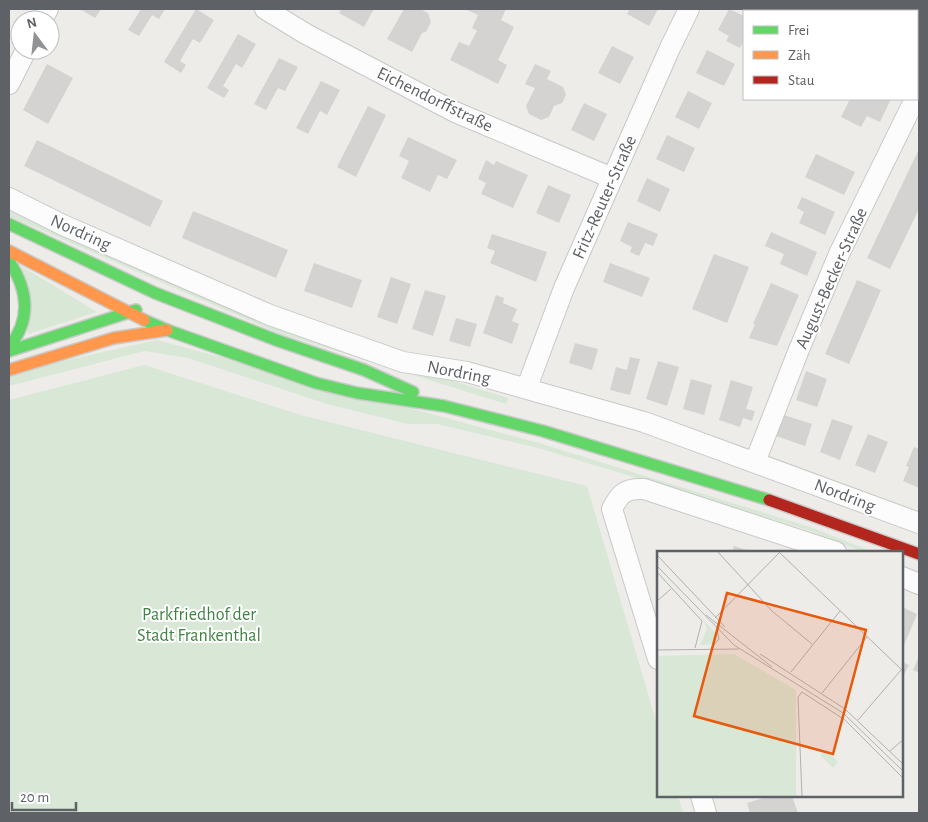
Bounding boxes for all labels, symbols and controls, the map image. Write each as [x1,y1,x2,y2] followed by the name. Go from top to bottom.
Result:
[10,10,60,60] north arrow
[743,10,918,100] legend
[25,15,38,31] text: N
[788,23,809,38] text: Frei
[788,48,811,63] text: Zäh
[374,64,495,136] street label: Eichendorffstraße
[788,73,815,88] text: Stau
[570,133,640,262] street label: Fritz-Reuter-Straße
[793,205,871,352] street label: August-Becker-Straße
[48,212,114,254] street label: Nordring
[426,358,492,388] street label: Nordring
[812,476,878,516] street label: Nordring
[657,551,903,797] inset map
[137,606,261,645] park label: Parkfriedhof der Stadt Frankenthal
[12,780,76,812] scale bar
[20,790,49,805] text: 20 m

